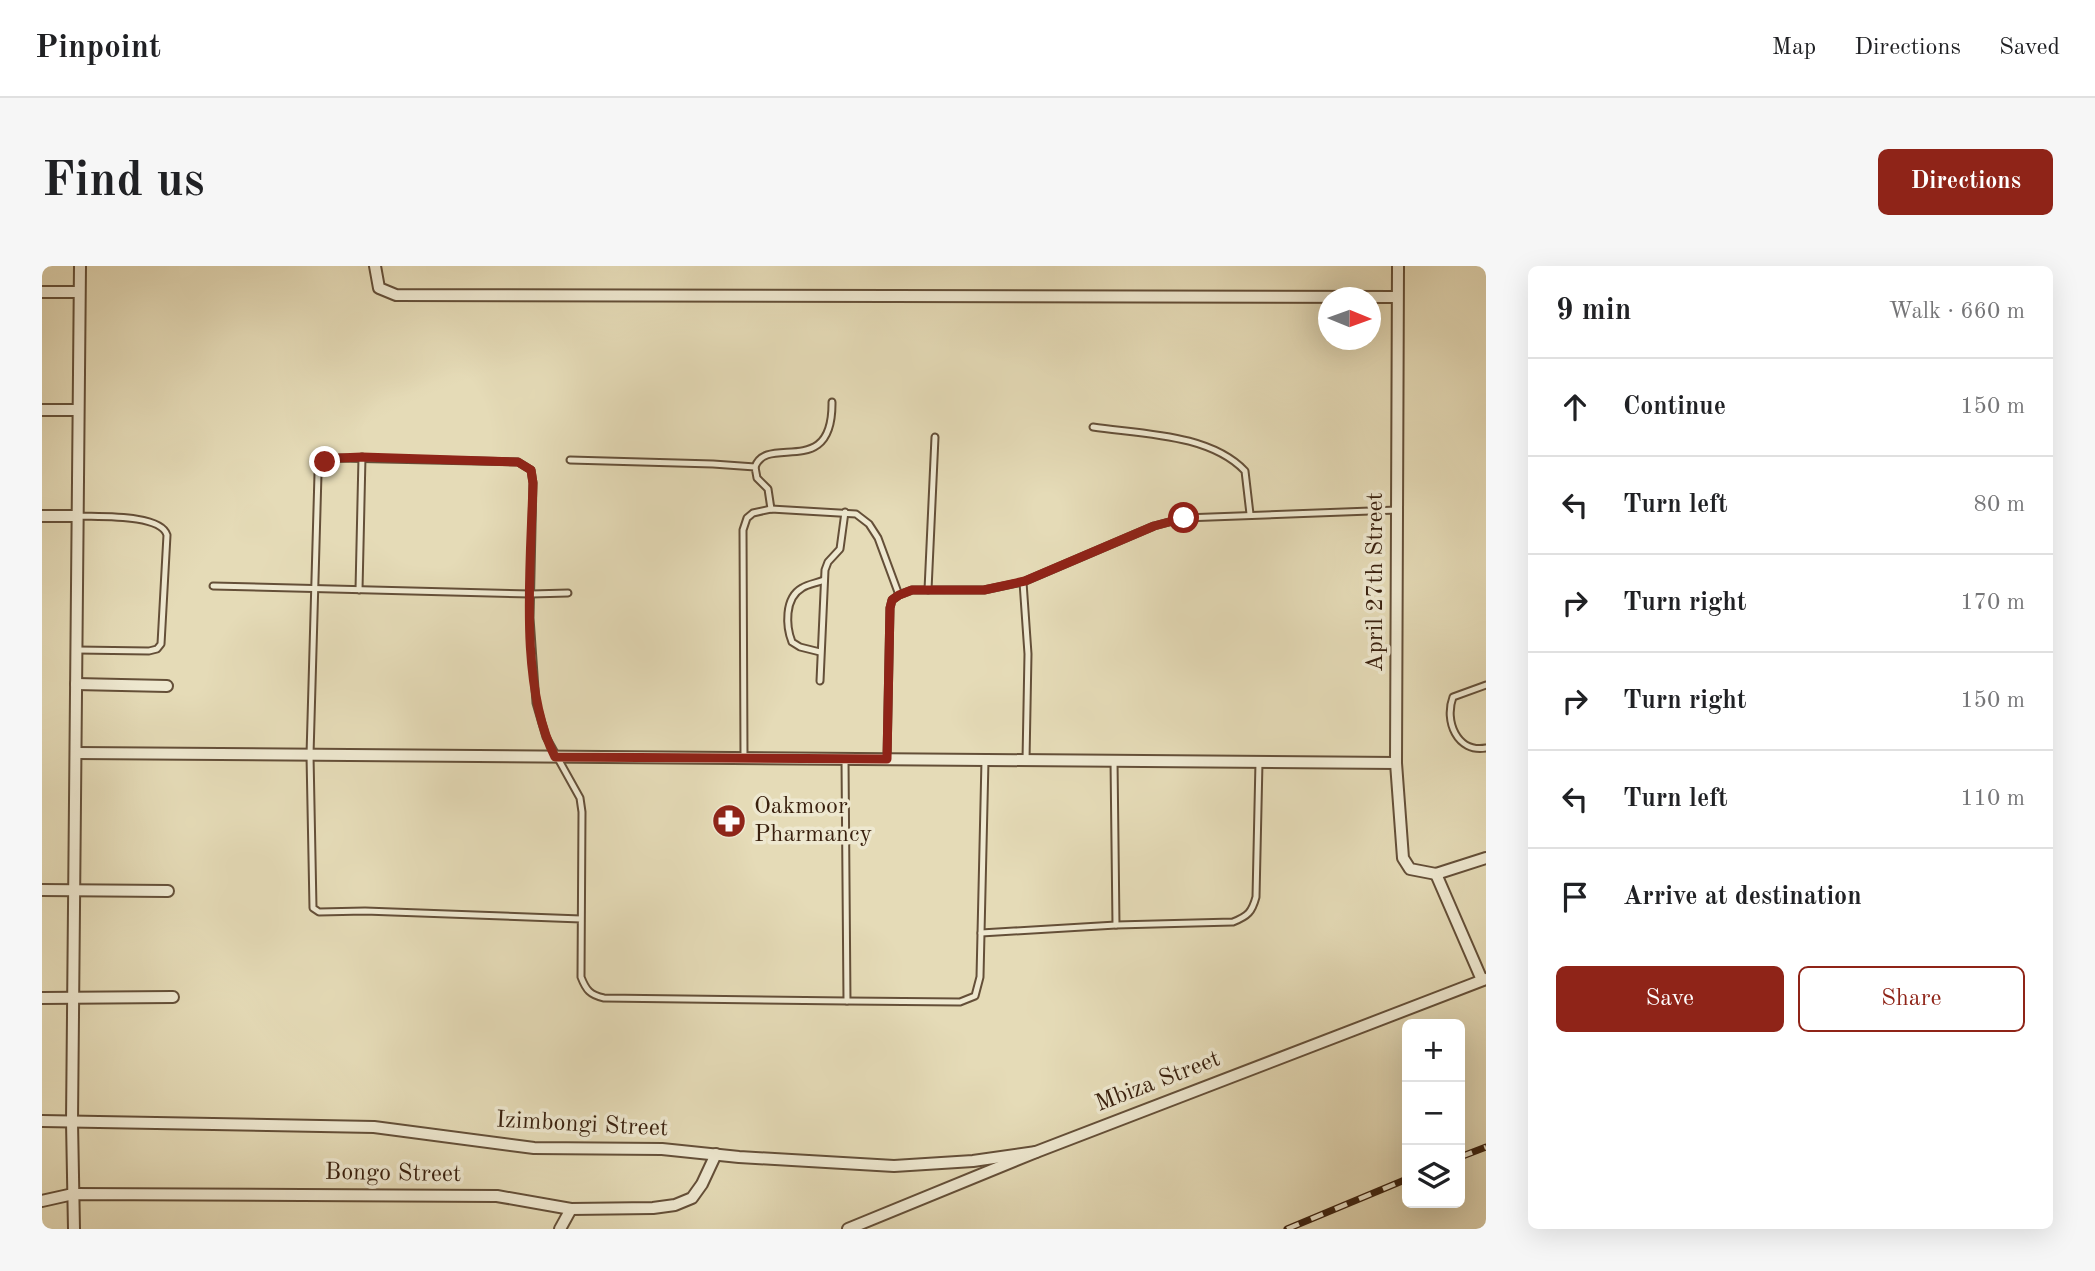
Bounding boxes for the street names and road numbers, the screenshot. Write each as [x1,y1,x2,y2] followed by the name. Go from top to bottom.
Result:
[1364,492,1388,672] street label: April 27th Street
[1092,1047,1224,1117] street label: Mbiza Street
[495,1109,669,1141] street label: Izimbongi Street
[324,1161,462,1187] street label: Bongo Street

